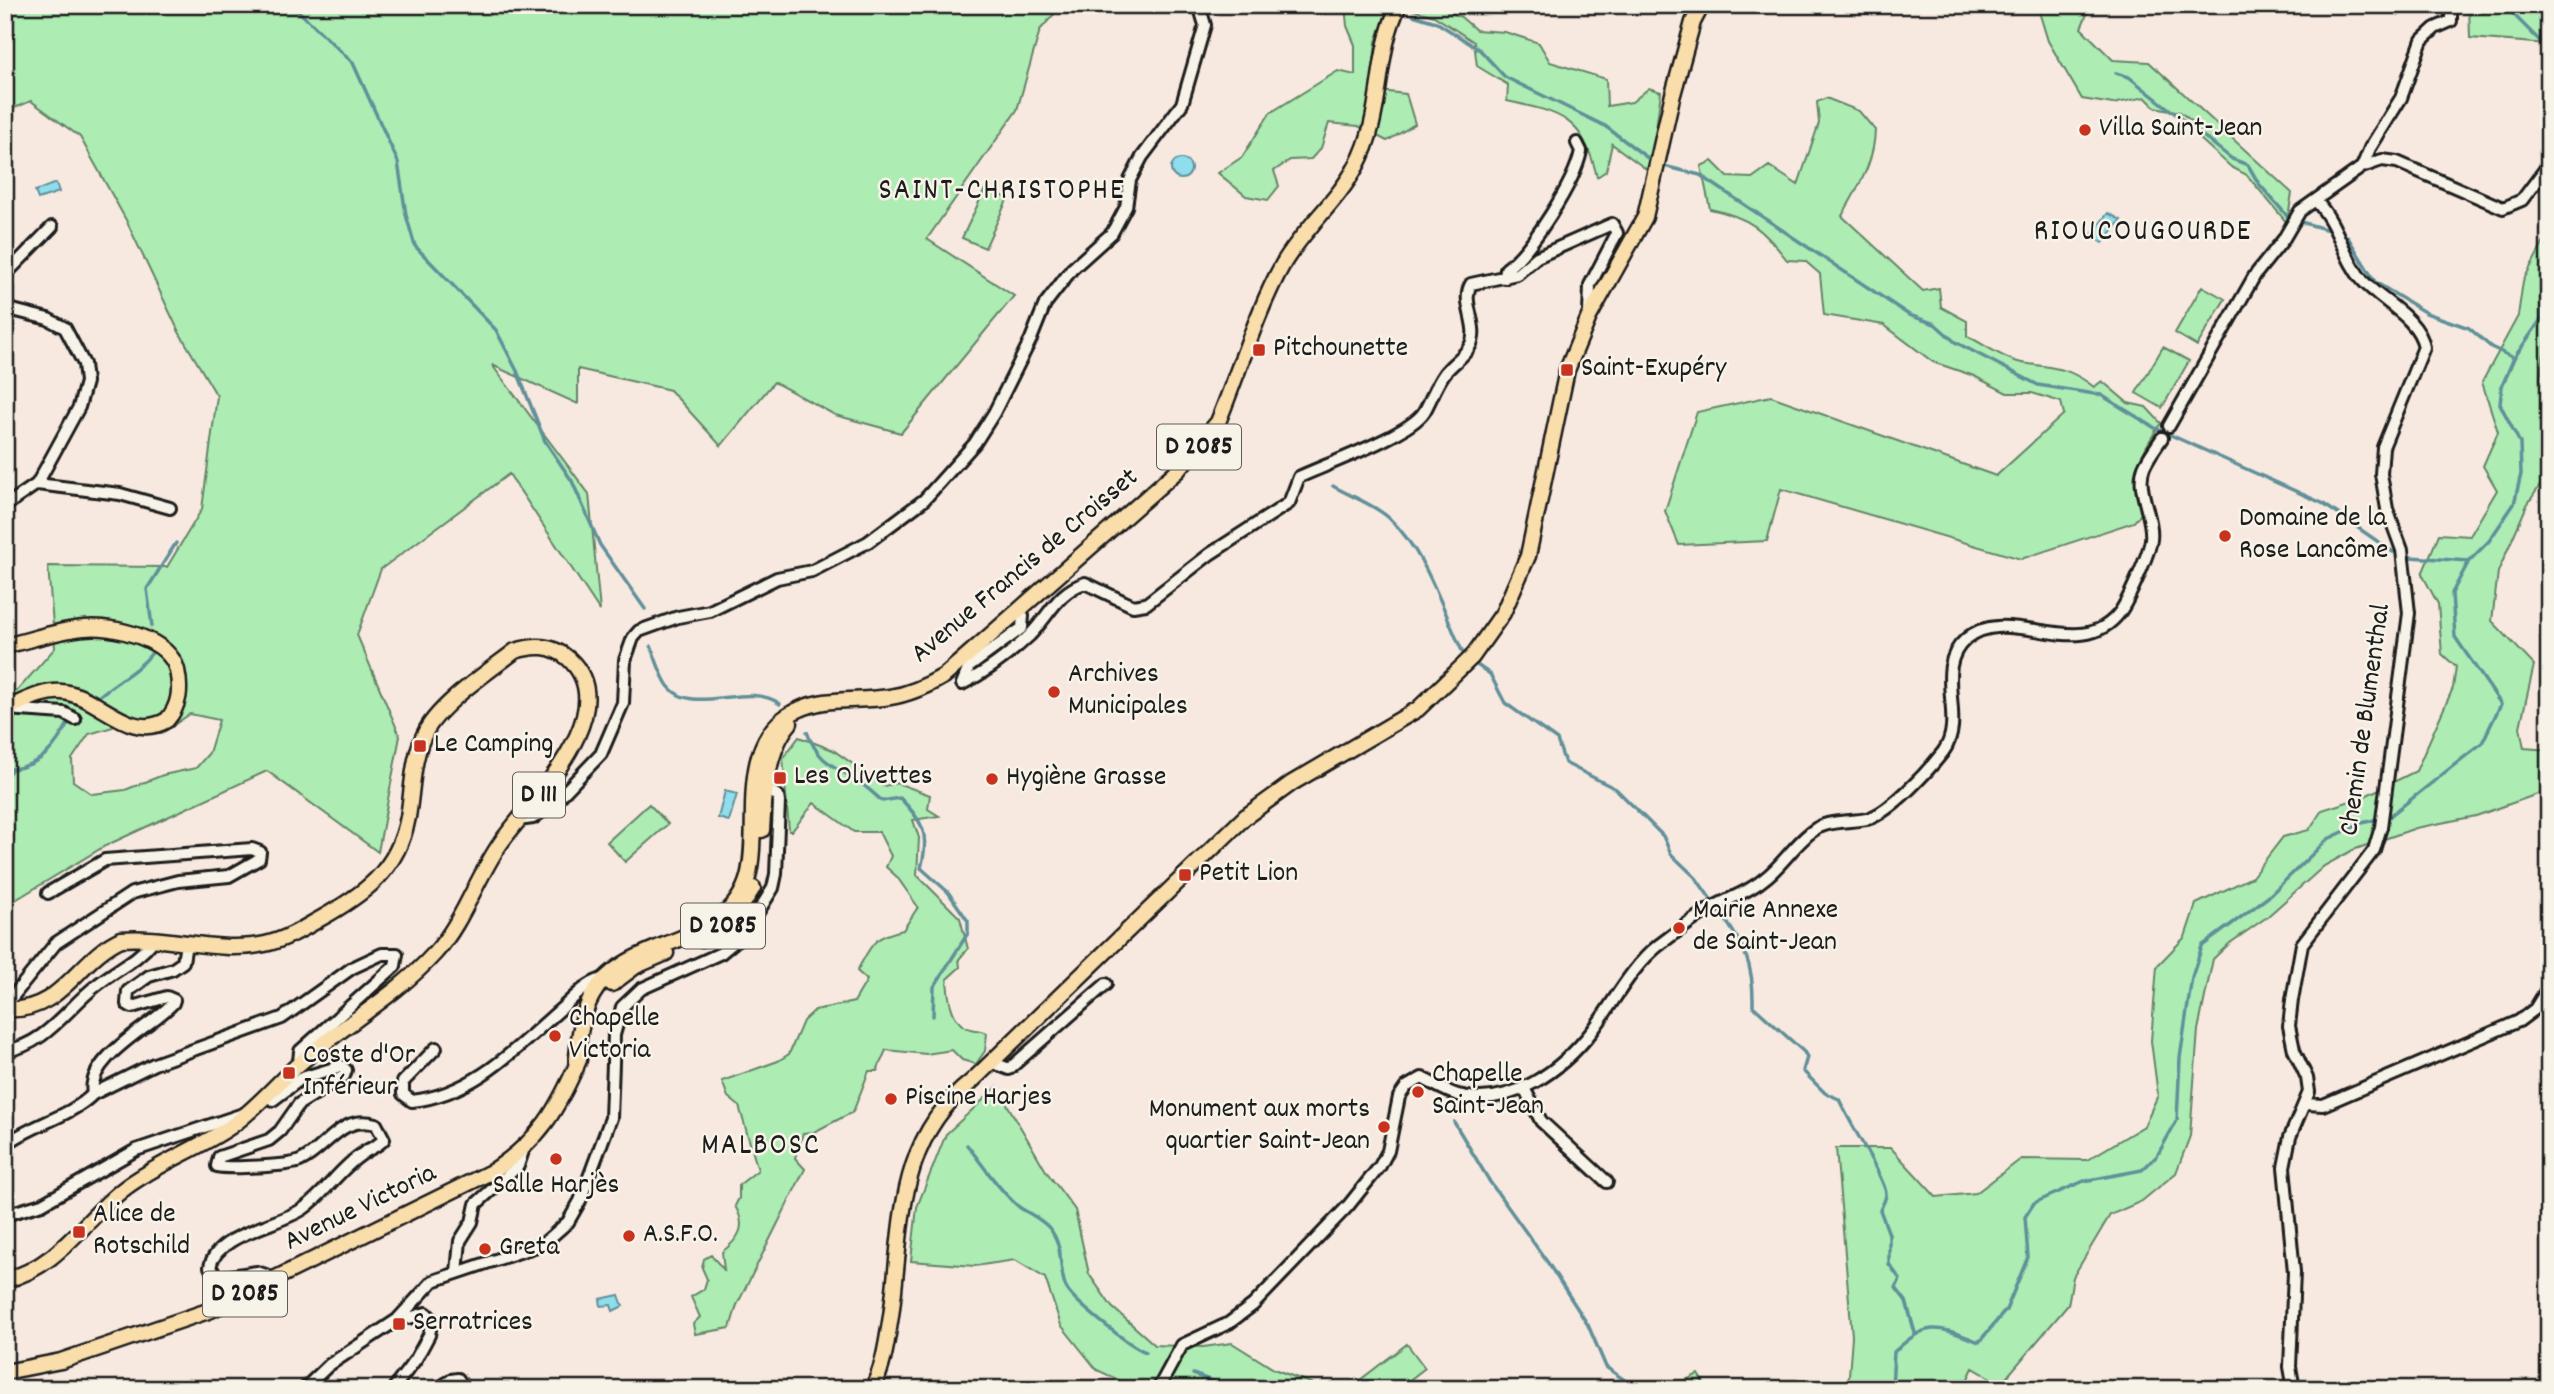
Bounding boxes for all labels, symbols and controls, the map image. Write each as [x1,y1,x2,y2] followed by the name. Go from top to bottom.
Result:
[2099,110,2263,150] place label: Villa Saint-Jean
[2077,122,2093,138] marker: Villa Saint-Jean
[878,171,1126,214] district label: SAINT-CHRISTOPHE
[2034,212,2252,255] district label: RIOUCOUGOURDE
[1273,330,1408,370] place label: Pitchounette
[1251,342,1267,358] marker: Pitchounette
[1581,350,1727,390] place label: Saint-Exupéry
[1559,362,1575,378] marker: Saint-Exupéry
[1157,424,1241,470] road number: D 2085
[903,460,1149,674] street label: Avenue Francis de Croisset
[2239,500,2388,572] place label: Domaine de la Rose Lancôme
[2217,528,2233,544] marker: Domaine de la Rose Lancôme
[2331,601,2403,839] street label: Chemin de Blumenthal
[1068,656,1188,728] place label: Archives Municipales
[1046,684,1062,700] marker: Archives Municipales
[434,726,554,766] place label: Le Camping
[412,738,428,754] marker: Le Camping
[794,758,933,798] place label: Les Olivettes
[1006,759,1166,799] place label: Hygiène Grasse
[772,770,788,786] marker: Les Olivettes
[984,771,1000,787] marker: Hygiène Grasse
[513,772,565,818] road number: D 111
[1199,855,1298,895] place label: Petit Lion
[1177,867,1193,883] marker: Petit Lion
[1693,892,1838,964] place label: Mairie Annexe de Saint-Jean
[681,903,765,948] road number: D 2085
[1671,920,1687,936] marker: Mairie Annexe de Saint-Jean
[569,1000,660,1072] place label: Chapelle Victoria
[547,1028,563,1044] marker: Chapelle Victoria
[303,1037,416,1109] place label: Coste d'Or Inférieur
[1432,1056,1544,1128] place label: Chapelle Saint-Jean
[281,1065,297,1081] marker: Coste d'Or Inférieur
[905,1079,1052,1119] place label: Piscine Harjes
[1410,1084,1426,1100] marker: Chapelle Saint-Jean
[883,1091,899,1107] marker: Piscine Harjes
[1149,1091,1370,1163] place label: Monument aux morts quartier Saint-Jean
[1376,1119,1392,1135] marker: Monument aux morts quartier Saint-Jean
[701,1126,821,1169] district label: MALBOSC
[548,1151,564,1167] marker: Salle Harjès
[278,1155,444,1263] street label: Avenue Victoria
[493,1167,619,1207] place label: Salle Harjès
[93,1196,190,1268] place label: Alice de Rotschild
[643,1216,718,1256] place label: A.S.F.O.
[71,1224,87,1240] marker: Alice de Rotschild
[621,1228,637,1244] marker: A.S.F.O.
[499,1229,560,1269] place label: Greta
[477,1241,493,1257] marker: Greta
[203,1272,287,1316] road number: D 2085
[413,1304,533,1344] place label: Serratrices
[391,1316,407,1332] marker: Serratrices

